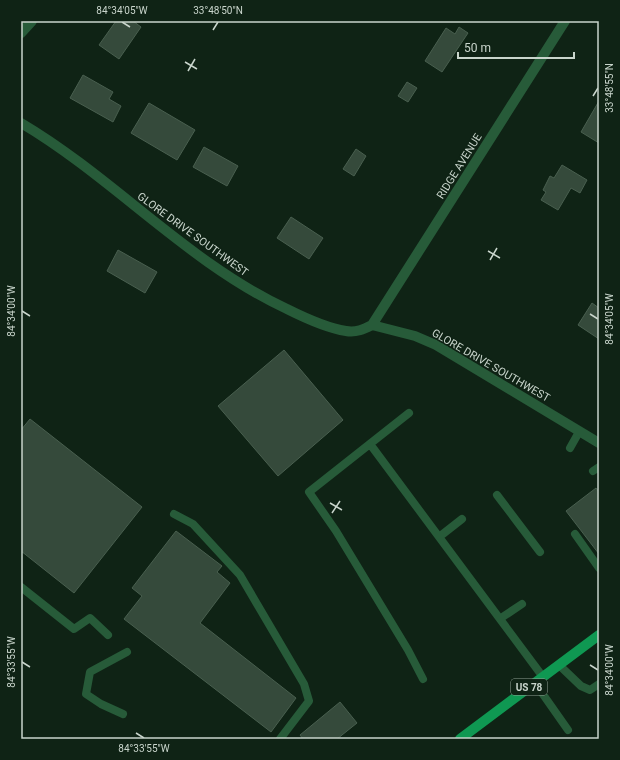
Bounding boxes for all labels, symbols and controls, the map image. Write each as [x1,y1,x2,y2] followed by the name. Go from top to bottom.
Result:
[96,5,148,16] text: 84°34'05"W
[193,5,243,16] text: 33°48'50"N
[458,34,574,60] scale bar
[464,41,491,55] text: 50 m
[604,63,615,113] text: 33°48'55"N
[434,131,485,201] street label: RIDGE AVENUE
[135,190,251,279] street label: GLORE DRIVE SOUTHWEST
[6,285,17,337] text: 84°34'00"W
[604,293,615,345] text: 84°34'05"W
[429,326,552,405] street label: GLORE DRIVE SOUTHWEST
[6,636,17,688] text: 84°33'55"W
[604,644,615,696] text: 84°34'00"W
[511,679,547,695] road number: US 78
[118,743,170,754] text: 84°33'55"W

